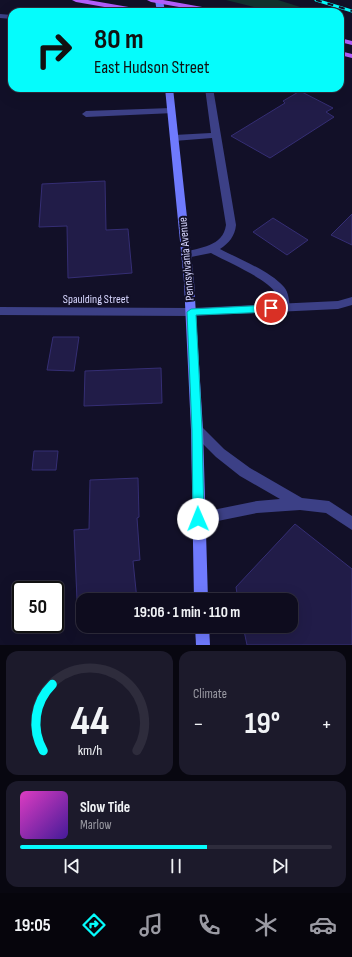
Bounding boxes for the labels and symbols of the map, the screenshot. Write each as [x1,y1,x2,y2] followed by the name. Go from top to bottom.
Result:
[175,216,198,301] street label: Pennsylvania Avenue
[254,291,288,325] pin
[63,292,130,307] street label: Spaulding Street
[177,498,219,540] position arrow
[12,581,64,633] speed limit sign: 50

